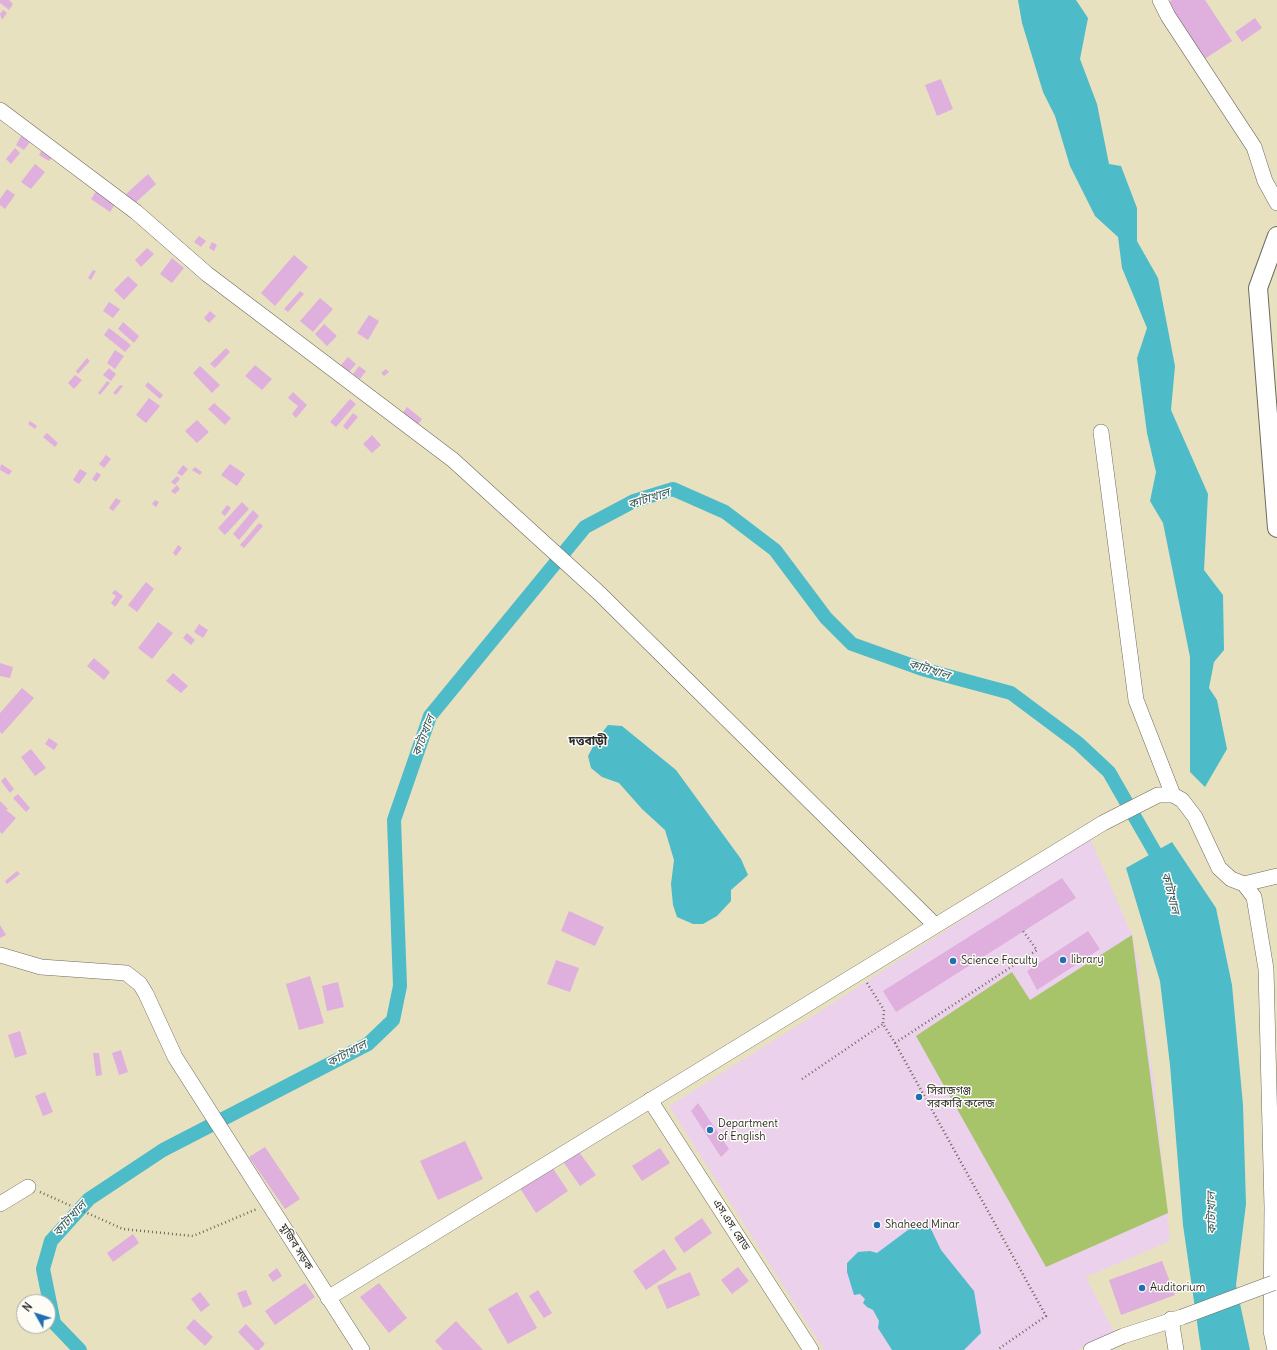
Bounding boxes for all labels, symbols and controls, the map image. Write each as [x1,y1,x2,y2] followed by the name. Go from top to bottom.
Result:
[627,486,671,512] water label: কাটাখাল
[907,657,951,683] water label: কাটাখাল
[410,714,438,758] water label: কাটাখাল
[569,735,607,749] district label: দত্তবাড়ী
[1158,871,1182,915] water label: কাটাখাল
[1071,953,1103,967] place label: library
[961,954,1038,968] place label: Science Faculty
[1058,955,1068,965] marker: library
[948,956,958,966] marker: Science Faculty
[325,1038,369,1070] water label: কাটাখাল
[927,1084,995,1110] place label: সিরাজগঞ্জ সরকারি কলেজ
[914,1092,924,1102] marker: সিরাজগঞ্জ সরকারি কলেজ
[718,1117,778,1143] place label: Department of English
[705,1125,715,1135] marker: Department of English
[1204,1192,1220,1234] water label: কাটাখাল
[710,1197,752,1253] street label: এস.এস. রোড
[50,1198,90,1240] water label: কাটাখাল
[885,1218,960,1232] place label: Shaheed Minar
[872,1220,882,1230] marker: Shaheed Minar
[277,1222,315,1272] street label: মুজিব সড়ক
[1150,1281,1205,1295] place label: Auditorium
[1137,1283,1147,1293] marker: Auditorium
[16,1294,56,1334] north arrow
[20,1300,35,1314] text: N

